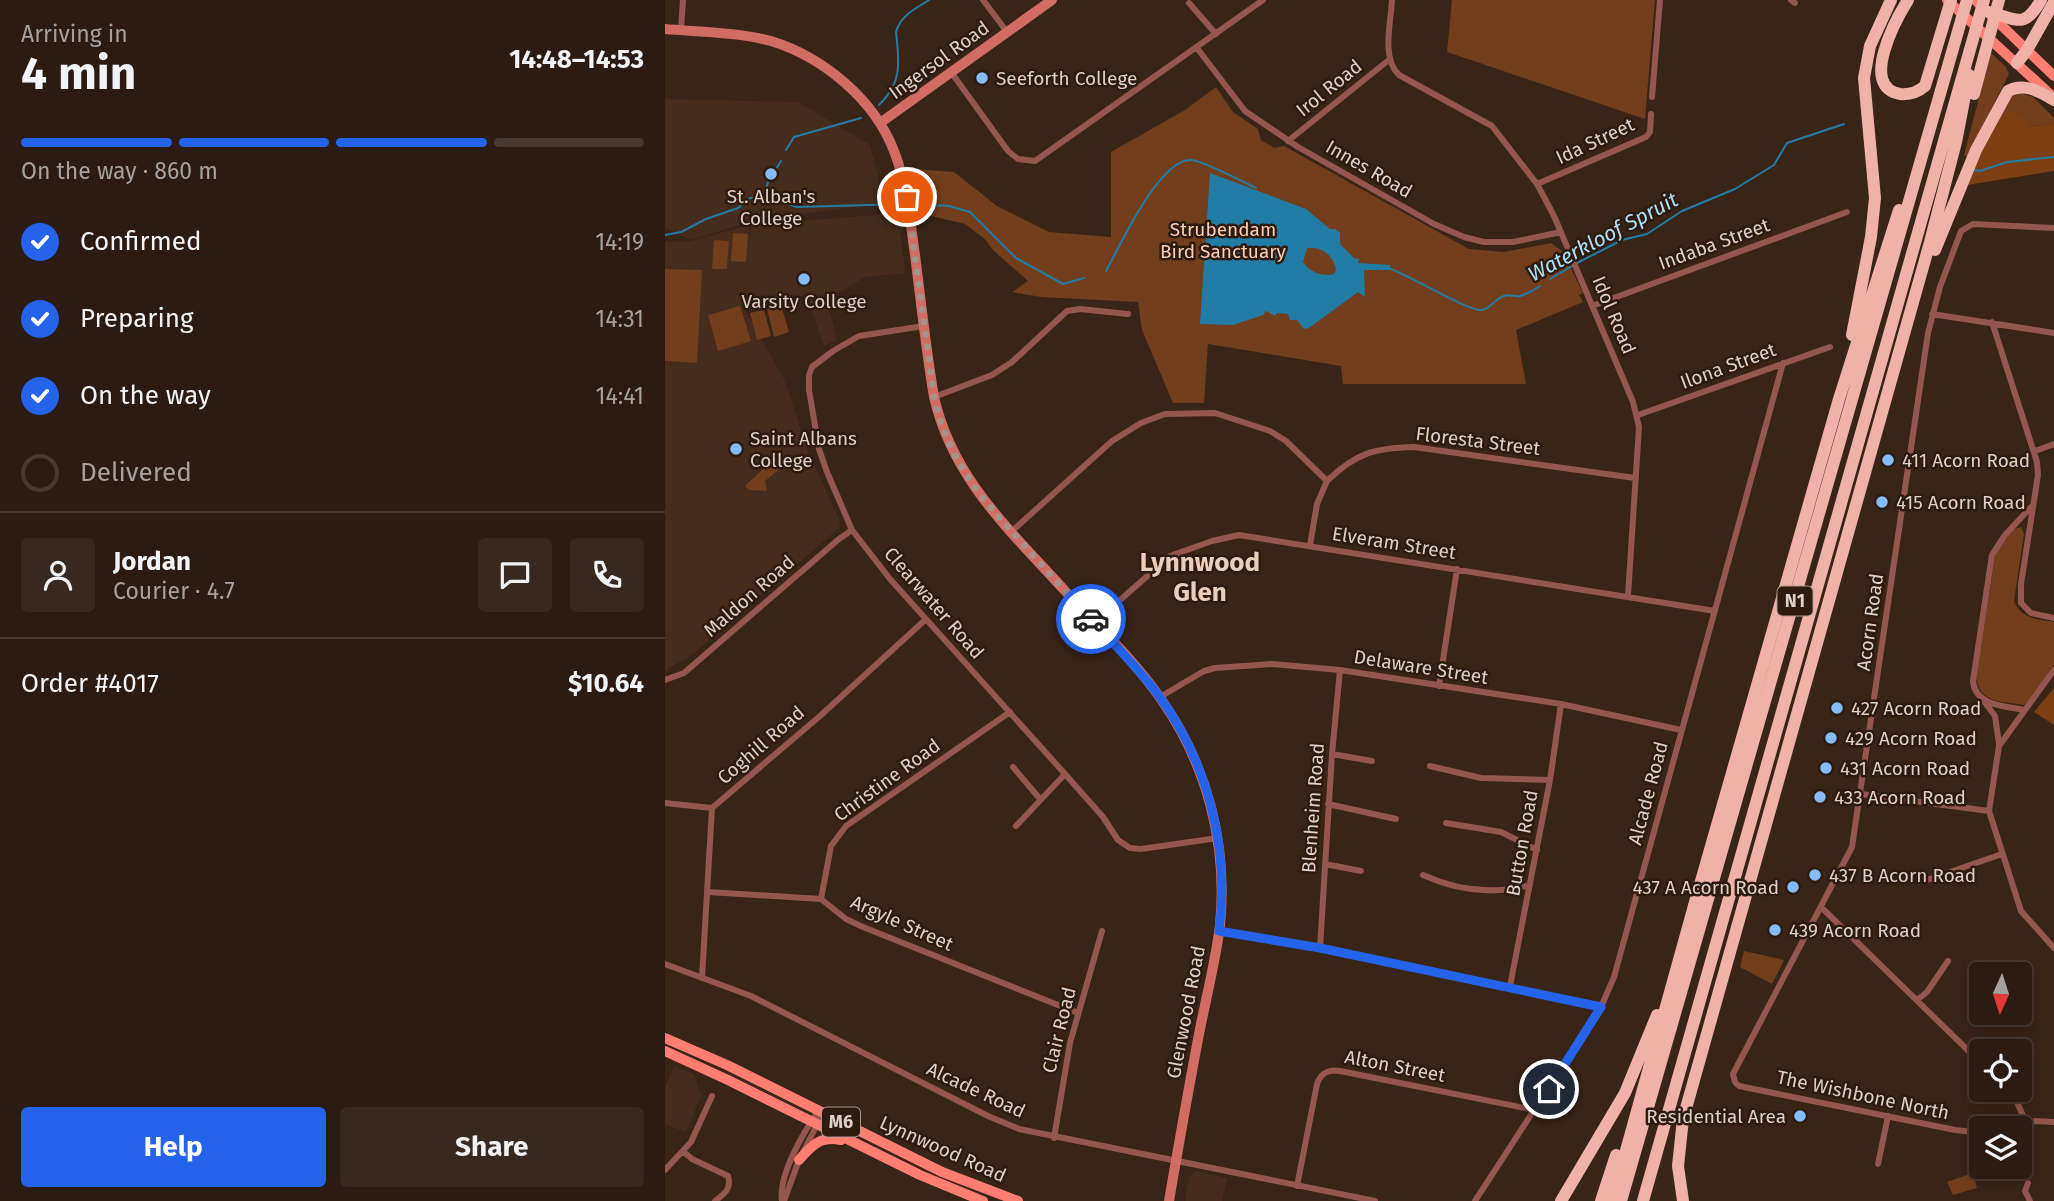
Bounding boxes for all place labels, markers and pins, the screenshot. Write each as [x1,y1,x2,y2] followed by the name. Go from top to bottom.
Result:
[996,67,1137,90] place label: Seeforth College
[974,70,990,86] marker: Seeforth College
[763,166,779,182] marker: St. Alban's College
[877,167,937,227] pin
[727,185,815,230] place label: St. Alban's College
[796,271,812,287] marker: Varsity College
[741,290,867,313] place label: Varsity College
[750,427,857,472] place label: Saint Albans College
[728,441,744,457] marker: Saint Albans College
[1902,449,2030,472] place label: 411 Acorn Road
[1880,452,1896,468] marker: 411 Acorn Road
[1896,491,2026,514] place label: 415 Acorn Road
[1874,494,1890,510] marker: 415 Acorn Road
[1851,697,1981,720] place label: 427 Acorn Road
[1829,700,1845,716] marker: 427 Acorn Road
[1845,727,1977,750] place label: 429 Acorn Road
[1823,730,1839,746] marker: 429 Acorn Road
[1840,757,1970,780] place label: 431 Acorn Road
[1818,760,1834,776] marker: 431 Acorn Road
[1834,786,1966,809] place label: 433 Acorn Road
[1812,789,1828,805] marker: 433 Acorn Road
[1829,864,1976,887] place label: 437 B Acorn Road
[1807,867,1823,883] marker: 437 B Acorn Road
[1632,876,1779,899] place label: 437 A Acorn Road
[1785,879,1801,895] marker: 437 A Acorn Road
[1789,919,1921,942] place label: 439 Acorn Road
[1767,922,1783,938] marker: 439 Acorn Road
[1519,1059,1579,1119] pin
[1646,1105,1786,1128] place label: Residential Area
[1792,1108,1808,1124] marker: Residential Area

